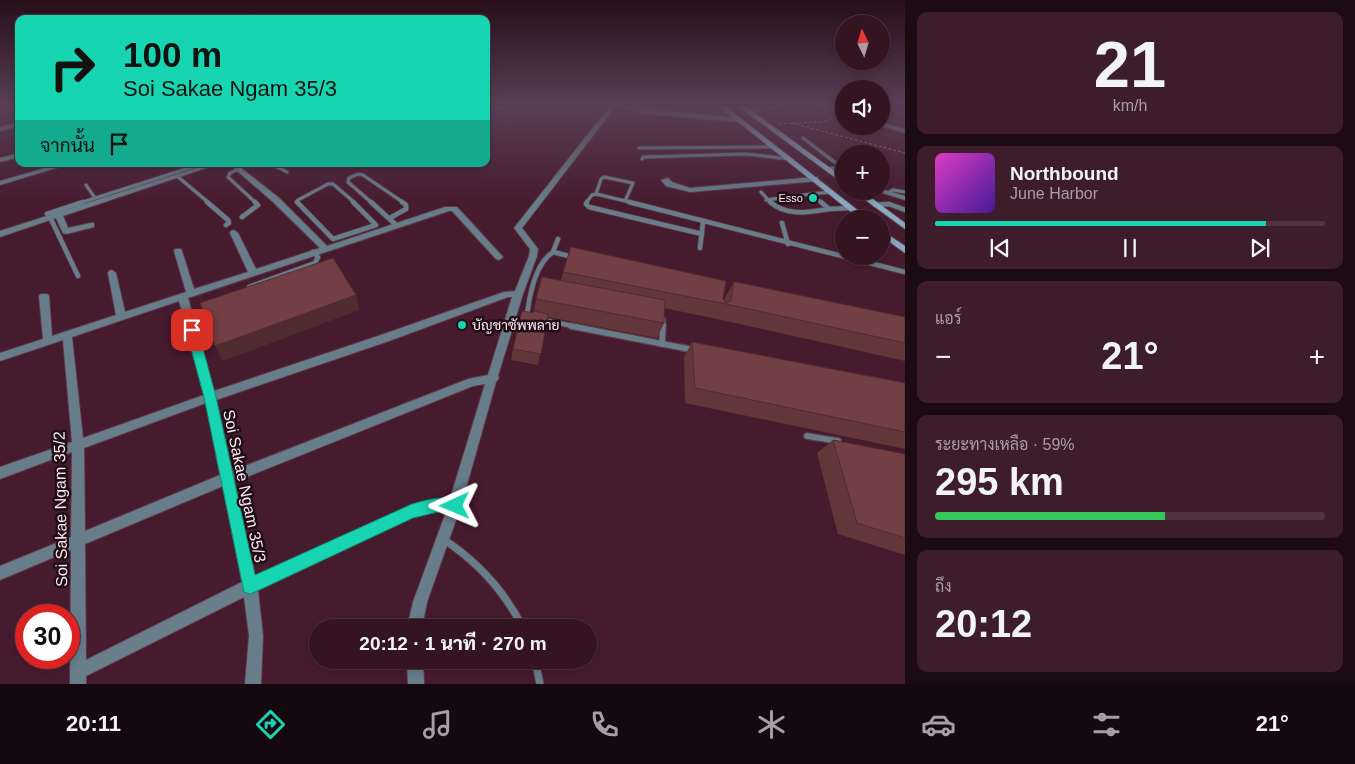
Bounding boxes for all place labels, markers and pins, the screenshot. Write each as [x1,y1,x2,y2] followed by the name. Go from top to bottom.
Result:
[779,192,803,204] place label: Esso
[807,192,819,204] marker: Esso
[171,309,213,351] pin
[472,317,560,334] place label: บัญชาซัพพลาย
[456,319,468,331] marker: บัญชาซัพพลาย

